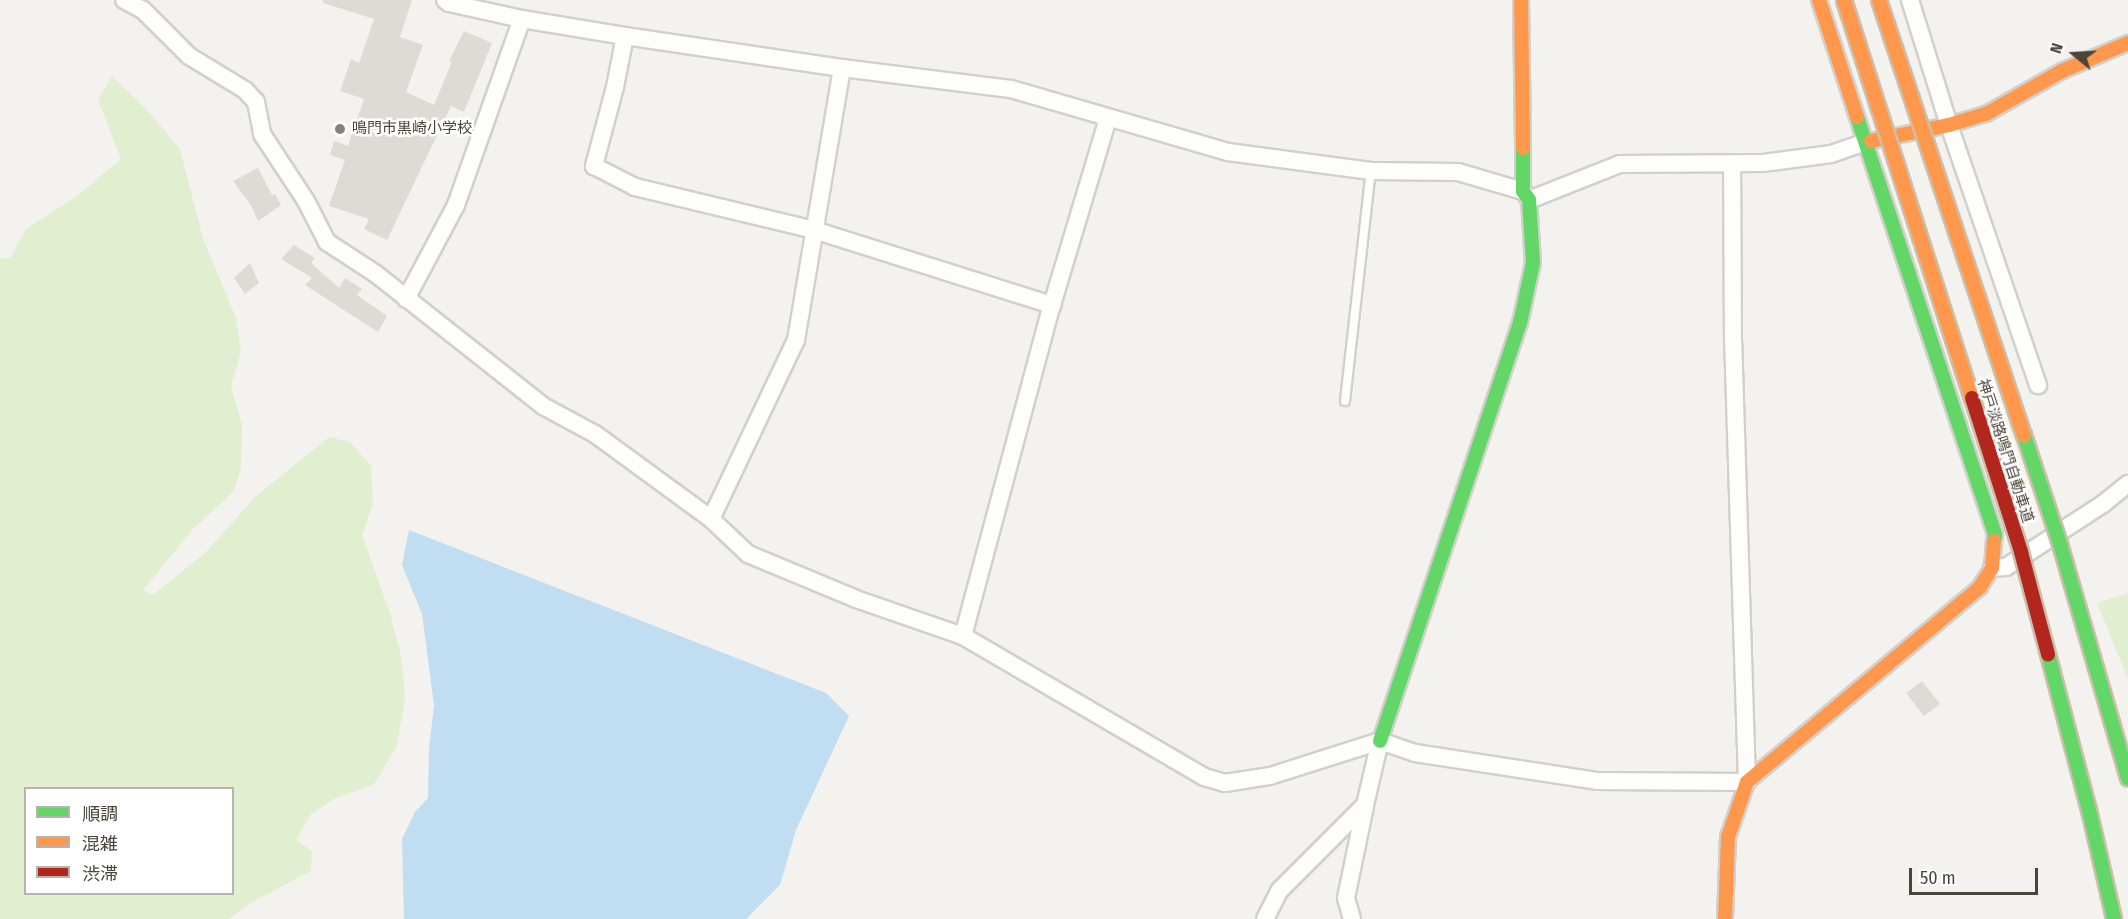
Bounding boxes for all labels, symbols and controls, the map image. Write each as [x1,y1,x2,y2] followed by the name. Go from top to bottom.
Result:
[2044,24,2104,84] north arrow
[2046,41,2067,56] text: N
[352,120,472,138] place label: 鳴門市黒崎小学校
[333,122,347,136] marker: 鳴門市黒崎小学校
[1973,377,2037,525] street label: 神戸淡路鳴門自動車道
[24,787,234,895] legend
[82,803,118,825] text: 順調
[82,833,118,855] text: 混雑
[1912,856,2041,894] scale bar
[82,863,118,885] text: 渋滞
[1920,867,1956,889] text: 50 m

